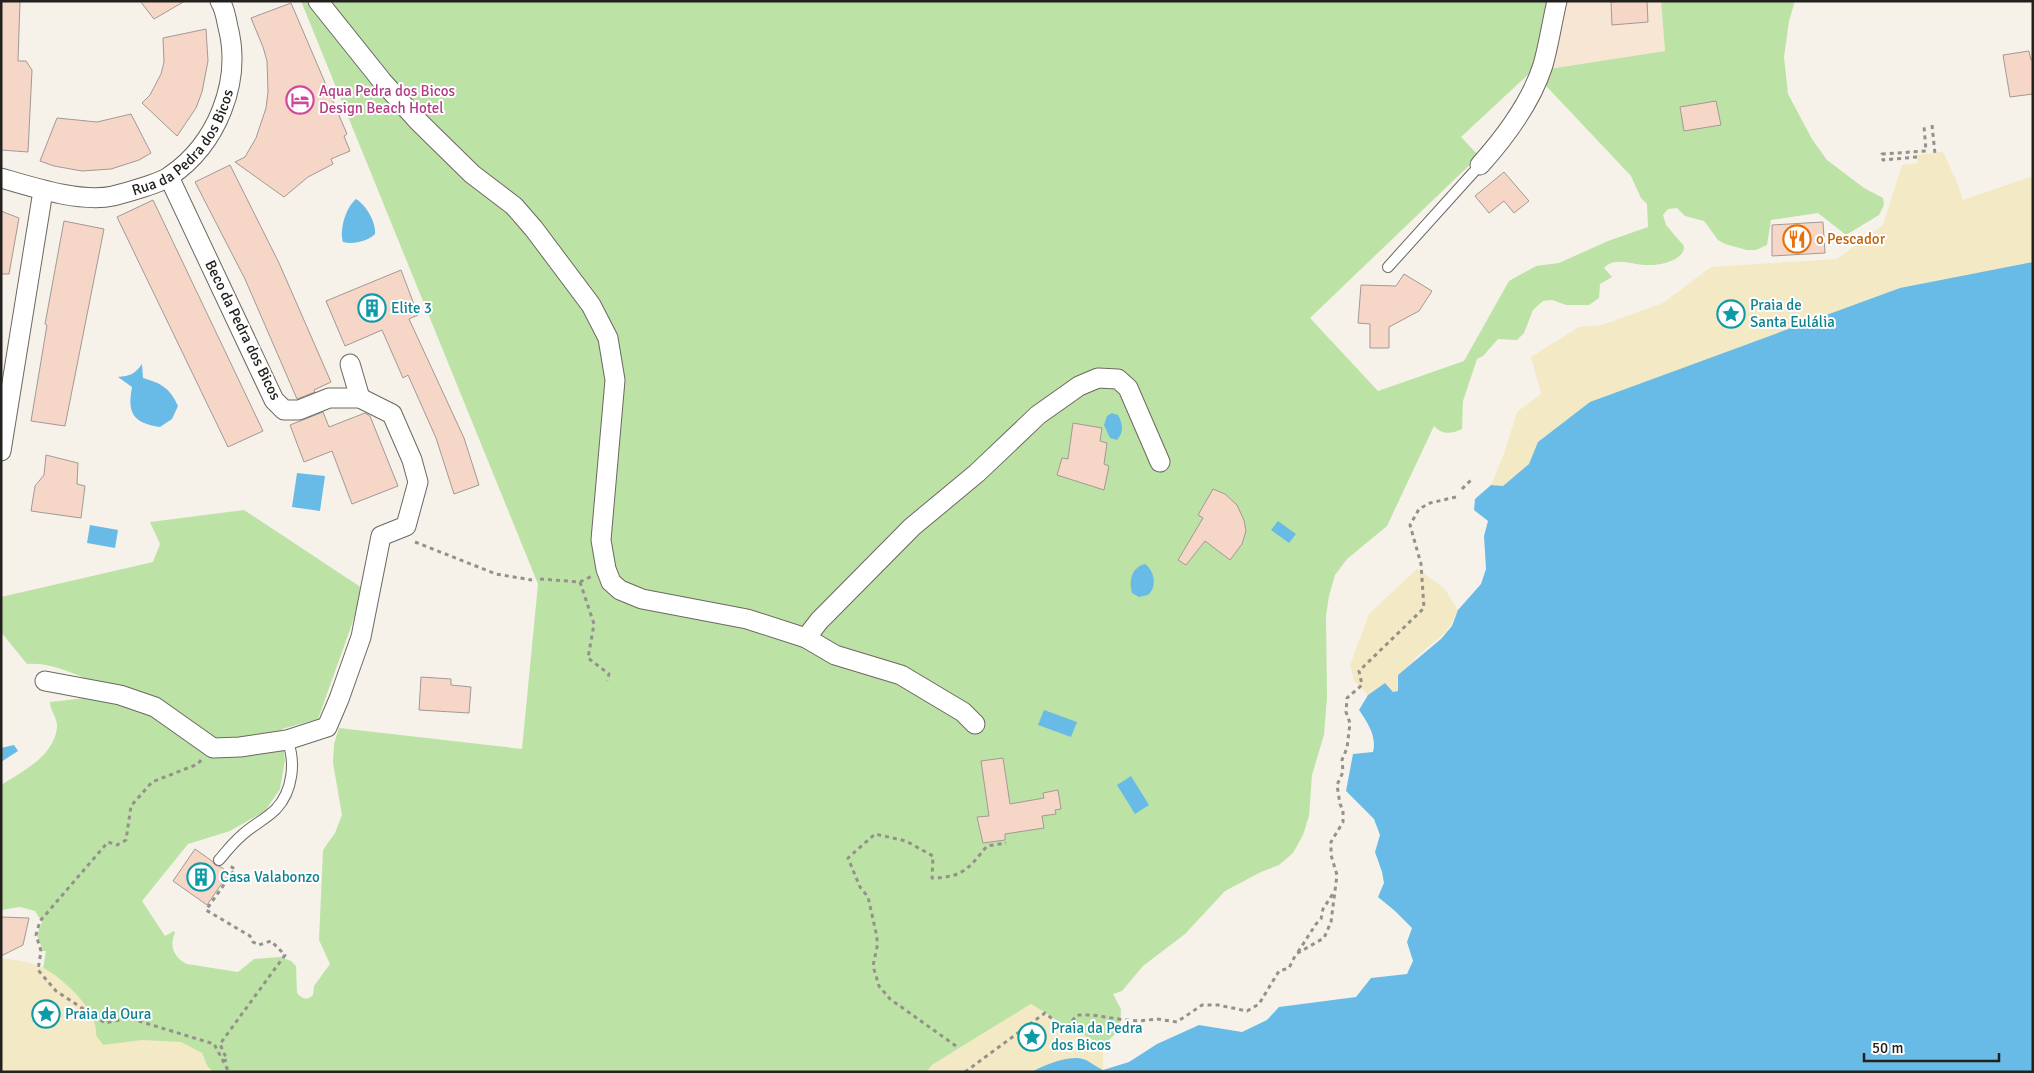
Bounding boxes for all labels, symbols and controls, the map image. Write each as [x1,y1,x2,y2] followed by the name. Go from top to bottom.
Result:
[319,82,456,117] place label: Aqua Pedra dos Bicos Design Beach Hotel
[285,85,315,115] hotel icon: Aqua Pedra dos Bicos Design Beach Hotel
[130,87,237,199] street label: Rua da Pedra dos Bicos
[1782,224,1812,254] restaurant icon: o Pescador
[1816,230,1886,248] place label: o Pescador
[201,257,285,403] street label: Beco da Pedra dos Bicos
[357,293,387,323] building icon: Elite 3
[1750,296,1835,331] place label: Praia de Santa Eulália
[391,299,432,317] place label: Elite 3
[1716,299,1746,329] place icon: Praia de Santa Eulália
[186,862,216,892] building icon: Casa Valabonzo
[220,868,320,886] place label: Casa Valabonzo
[31,999,61,1029] place icon: Praia da Oura
[65,1005,151,1023] place label: Praia da Oura
[1051,1019,1143,1054] place label: Praia da Pedra dos Bicos
[1017,1022,1047,1052] place icon: Praia da Pedra dos Bicos
[1864,1030,1999,1062] scale bar
[1872,1039,1903,1057] text: 50 m

